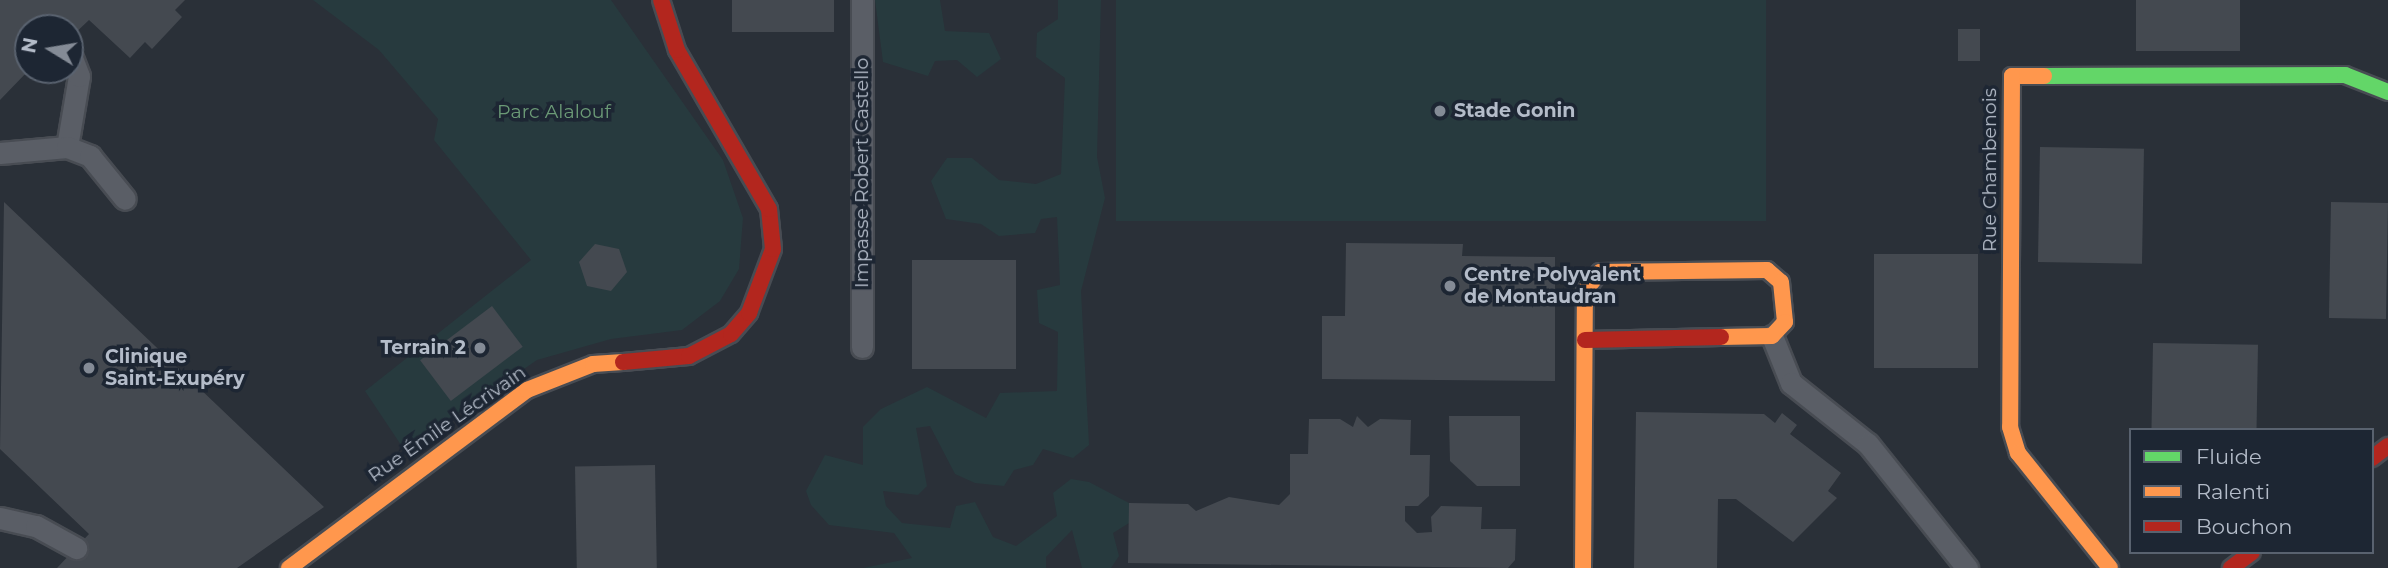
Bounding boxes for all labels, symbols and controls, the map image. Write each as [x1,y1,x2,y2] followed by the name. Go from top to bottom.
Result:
[14,14,84,84] north arrow
[17,36,43,55] text: N
[851,58,873,288] street label: Impasse Robert Castello
[1979,88,2001,252] street label: Rue Chambenois
[1454,100,1575,122] place label: Stade Gonin
[497,101,611,123] park label: Parc Alalouf
[1432,103,1448,119] marker: Stade Gonin
[1464,264,1641,308] place label: Centre Polyvalent de Montaudran
[1442,278,1458,294] marker: Centre Polyvalent de Montaudran
[381,337,466,359] place label: Terrain 2
[472,340,488,356] marker: Terrain 2
[105,346,245,390] place label: Clinique Saint-Exupéry
[79,358,99,378] marker: Clinique Saint-Exupéry
[364,361,530,487] street label: Rue Émile Lécrivain
[2129,428,2374,554] legend
[2196,444,2262,469] text: Fluide
[2196,479,2270,504] text: Ralenti
[2196,514,2292,539] text: Bouchon

